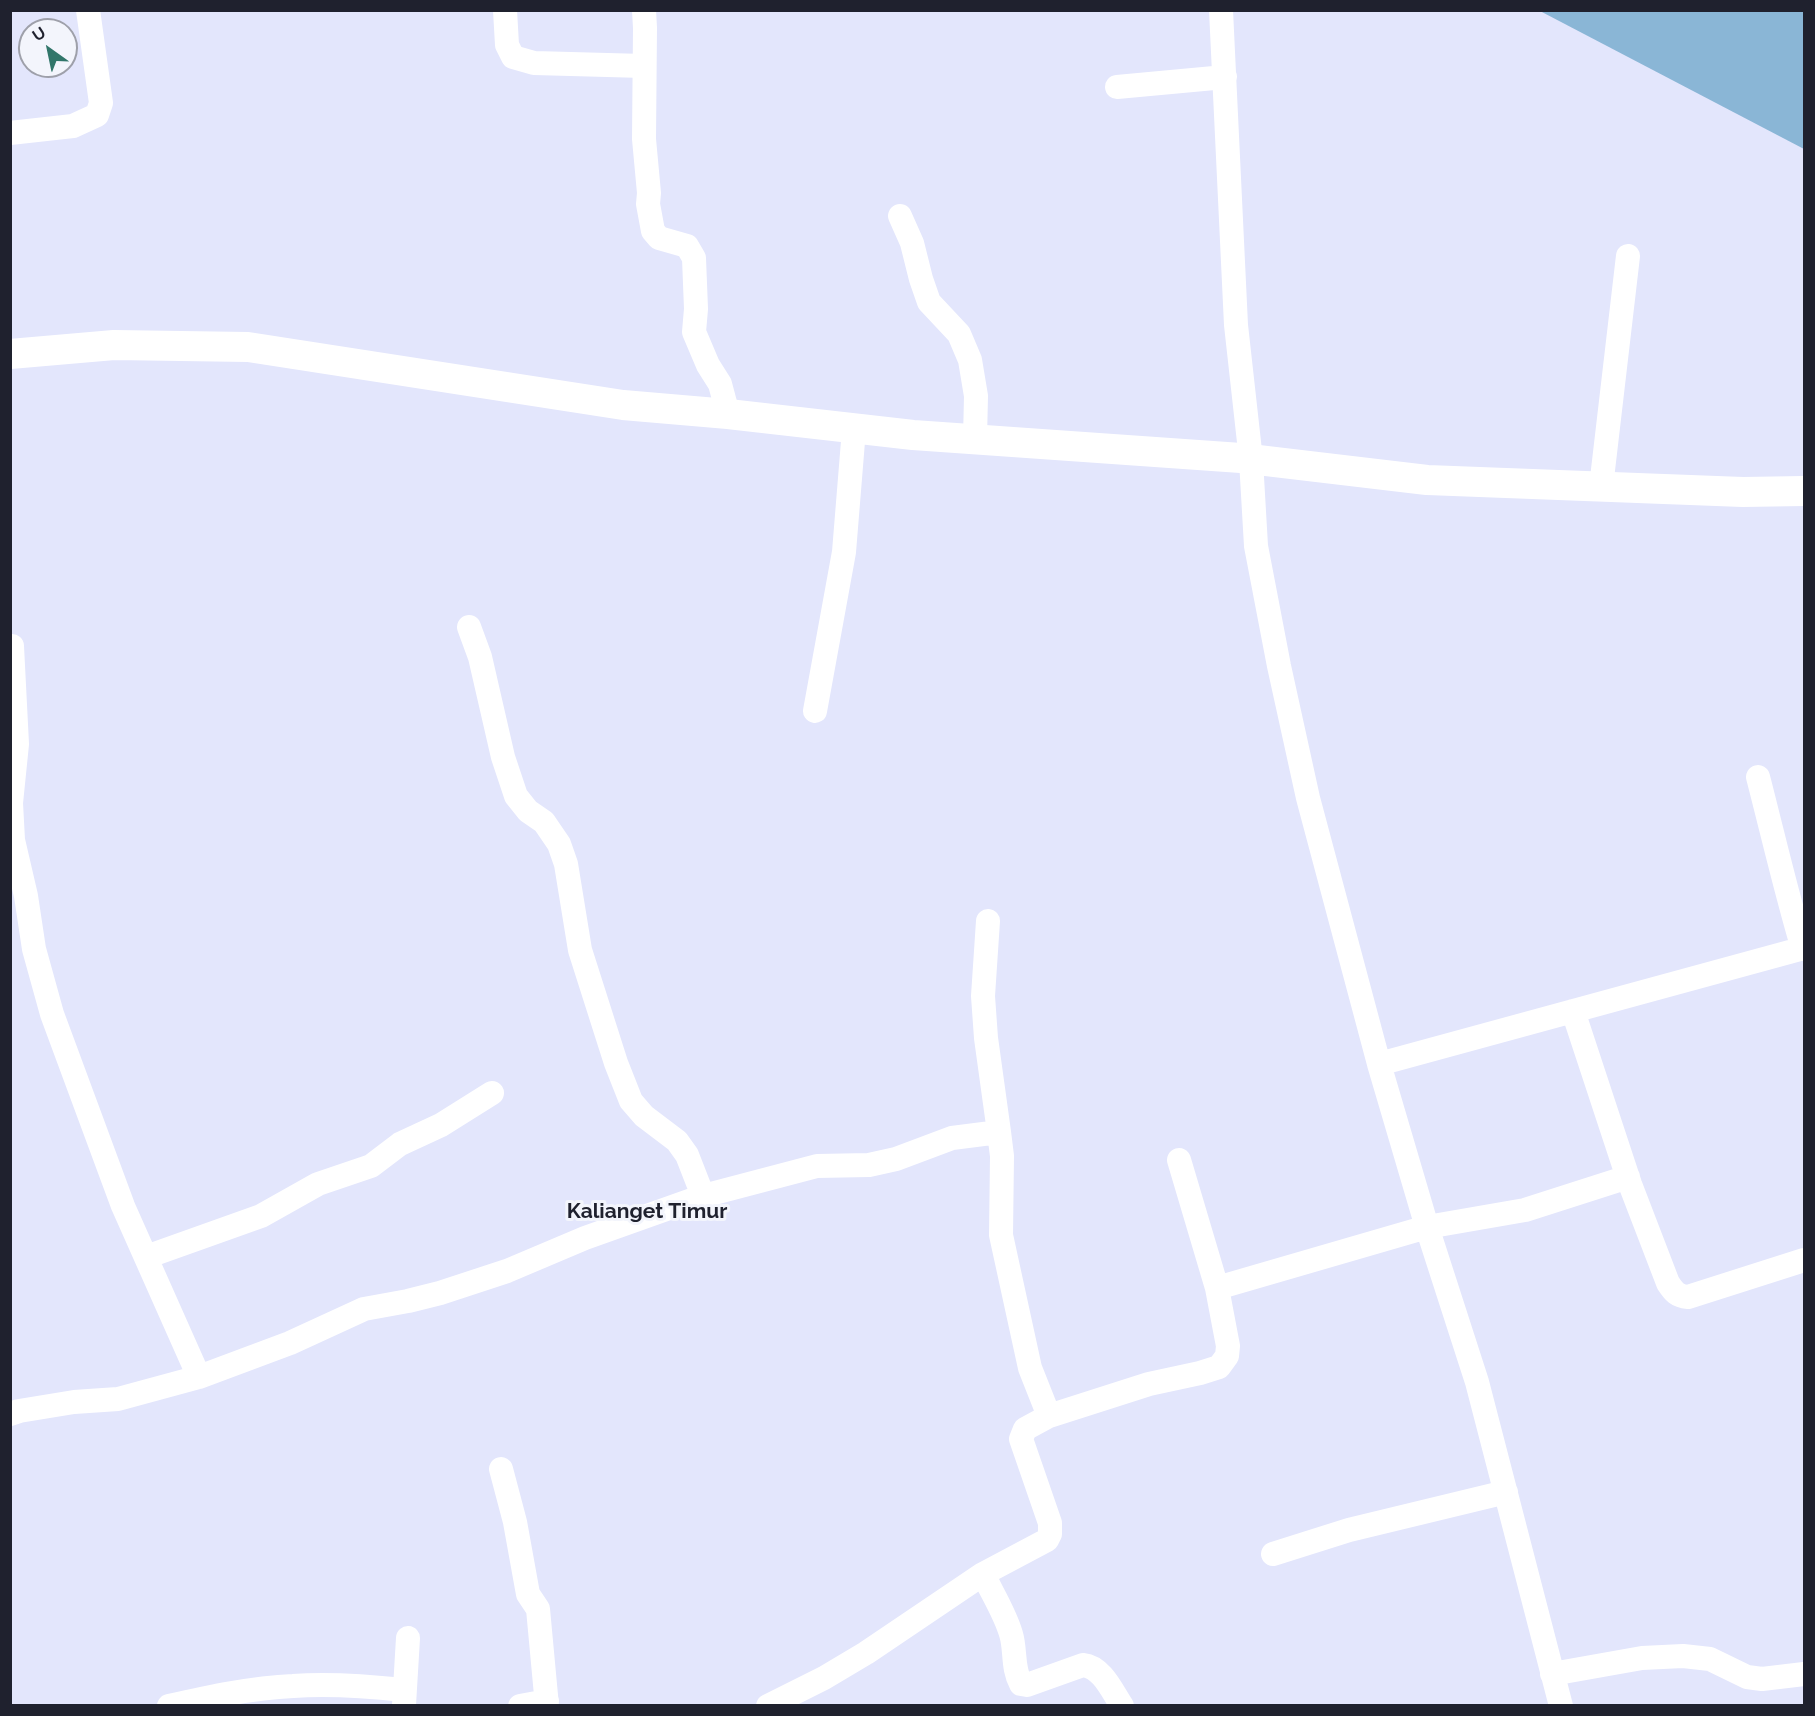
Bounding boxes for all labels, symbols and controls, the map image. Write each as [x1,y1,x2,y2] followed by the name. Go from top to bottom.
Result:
[18,18,78,78] north arrow
[29,23,49,45] text: U
[567,1199,727,1225] district label: Kalianget Timur

